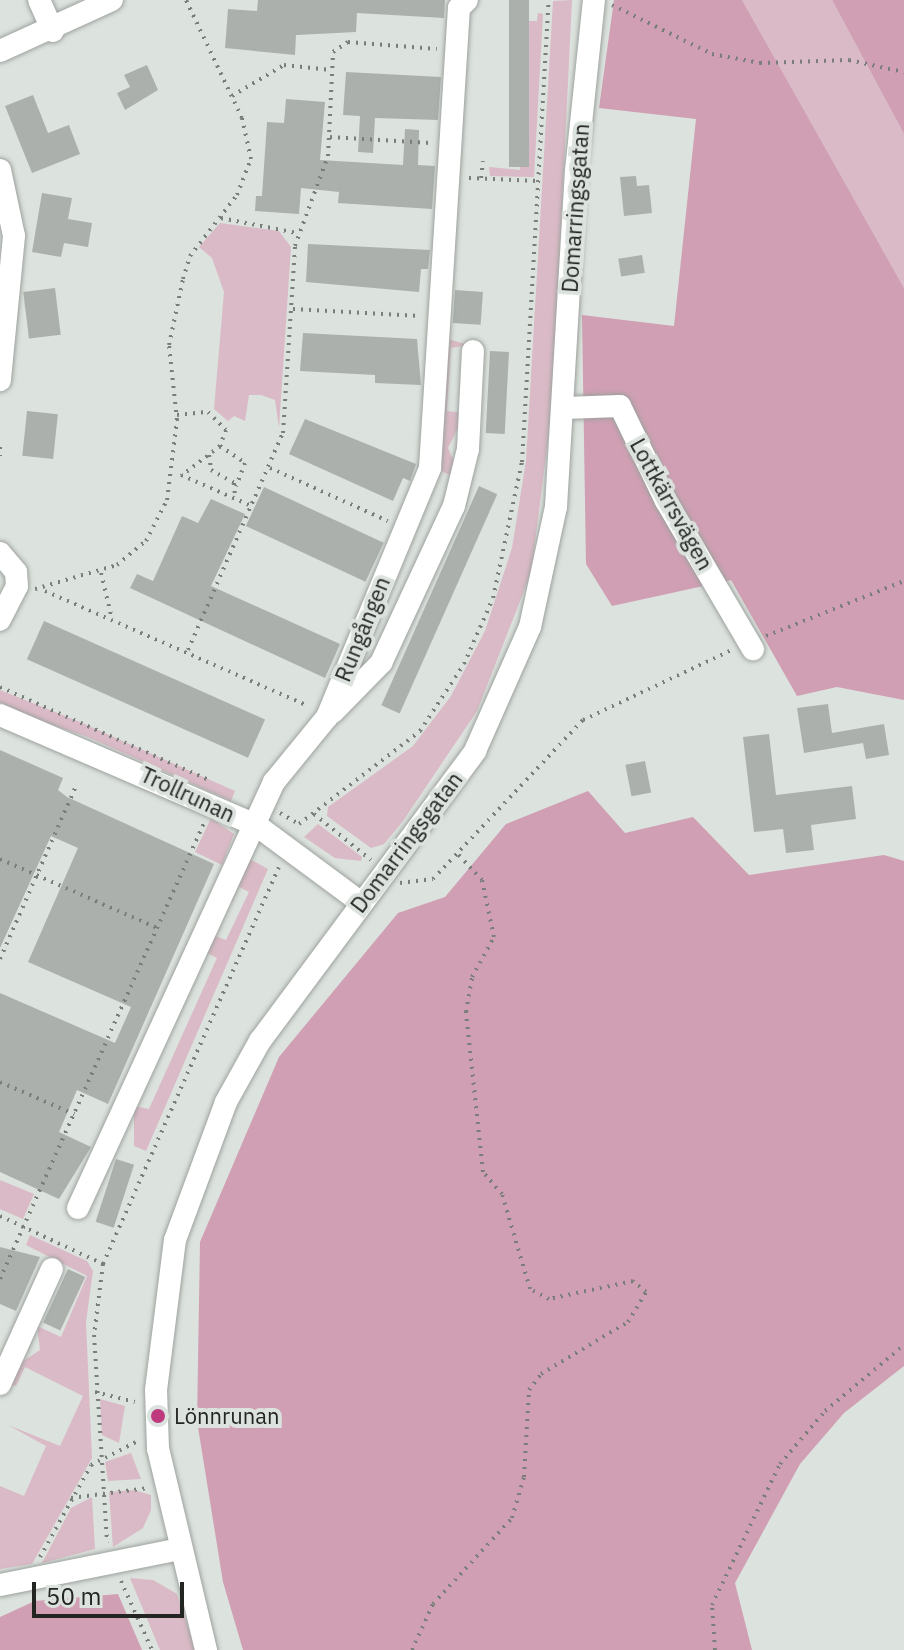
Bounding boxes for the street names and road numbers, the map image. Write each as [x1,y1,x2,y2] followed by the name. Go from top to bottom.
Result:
[556,123,594,293] street label: Domarringsgatan
[625,433,719,575] street label: Lottkärrsvägen
[329,573,395,685] street label: Rungången
[137,761,239,827] street label: Trollrunan
[344,766,468,918] street label: Domarringsgatan

